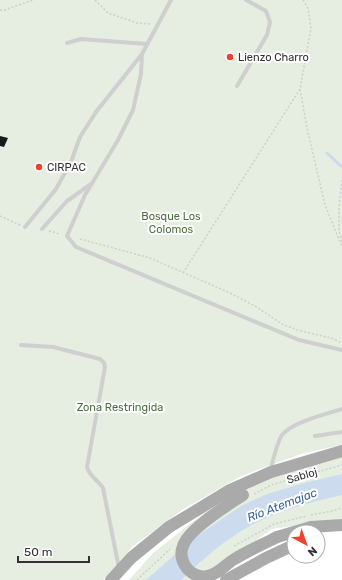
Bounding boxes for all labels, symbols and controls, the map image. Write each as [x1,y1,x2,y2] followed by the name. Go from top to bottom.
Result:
[238,51,309,64] place label: Lienzo Charro
[225,52,235,62] marker: Lienzo Charro
[47,161,86,174] place label: CIRPAC
[34,162,44,172] marker: CIRPAC
[141,210,201,236] park label: Bosque Los Colomos
[77,401,163,414] park label: Zona Restringida
[285,465,319,487] street label: Sabloj
[245,485,319,525] water label: Río Atemajac
[286,524,326,564] north arrow
[18,538,89,564] scale bar
[305,544,319,559] text: N
[24,545,52,559] text: 50 m

